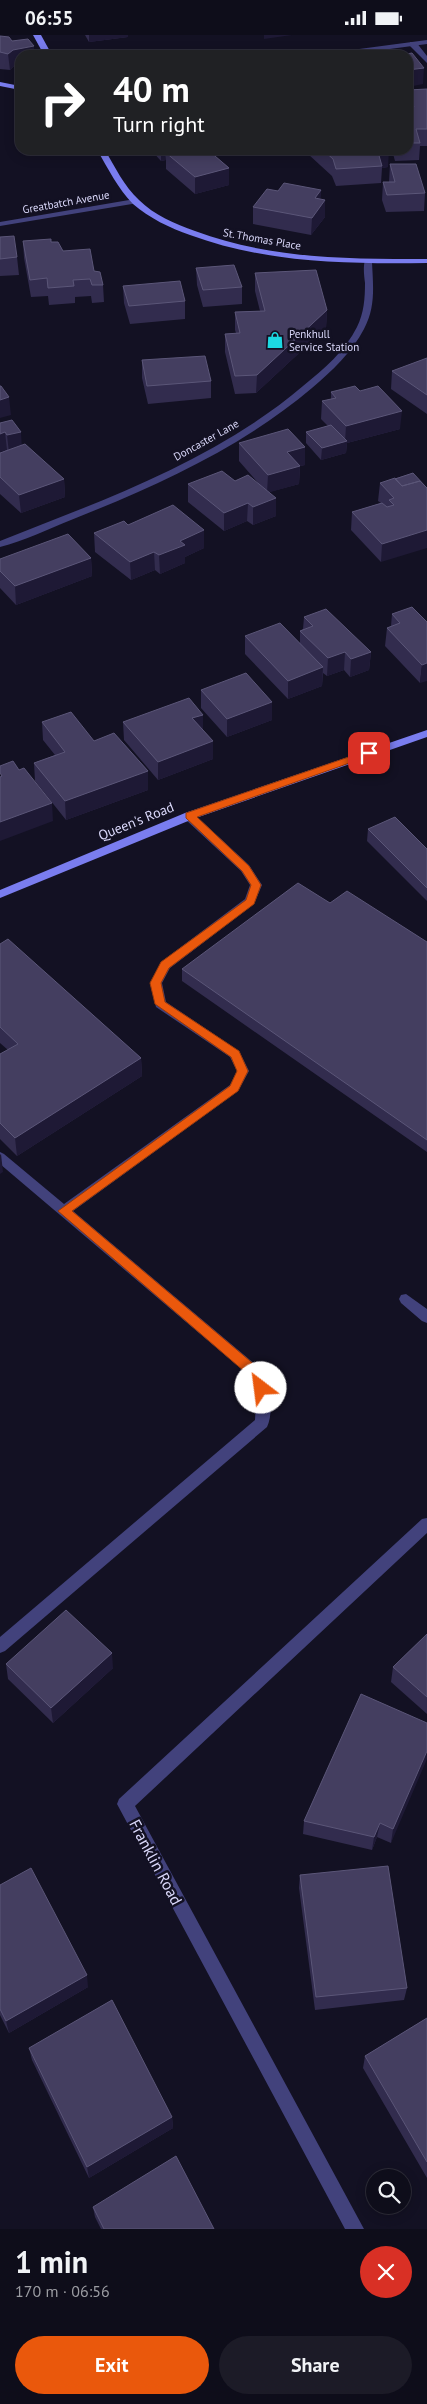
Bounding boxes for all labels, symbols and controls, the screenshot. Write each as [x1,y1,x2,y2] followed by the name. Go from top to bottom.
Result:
[25,6,73,30] text: 06:55
[113,66,190,112] text: 40 m
[30,70,95,135] icon: right
[113,110,205,138] text: Turn right
[21,187,111,217] street label: Greatbatch Avenue
[222,225,302,253] street label: St. Thomas Place
[289,327,359,354] place label: Penkhull Service Station
[265,330,285,350] shop icon: Penkhull Service Station
[171,416,241,464] street label: Doncaster Lane
[348,732,390,774] pin
[355,739,383,767] icon: arrive
[95,798,177,844] street label: Queen's Road
[234,1361,286,1413] position arrow
[125,1816,187,1908] street label: Franklin Road
[366,2169,411,2214] map controls
[366,2169,411,2214] button: search
[15,2242,88,2281] text: 1 min
[360,2246,412,2298] button: close
[15,2281,110,2301] text: 170 m · 06:56
[15,2336,209,2394] button: Exit
[219,2336,412,2394] button: Share

